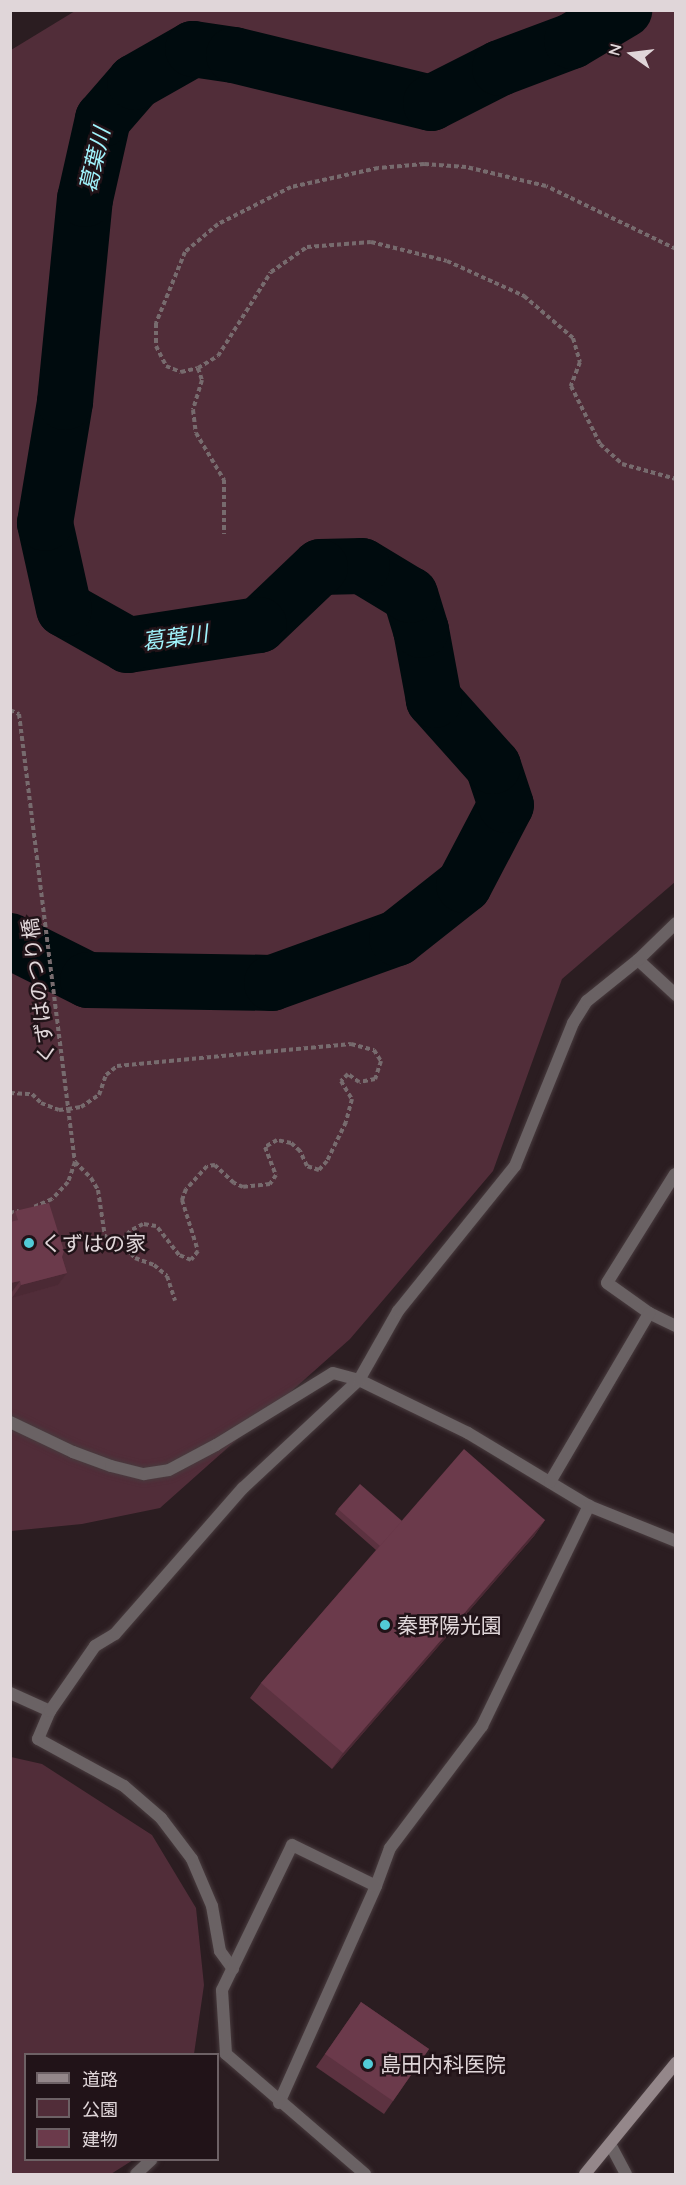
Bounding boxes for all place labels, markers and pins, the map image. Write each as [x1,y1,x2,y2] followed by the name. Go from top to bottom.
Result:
[41,1230,146,1256] place label: くずはの家
[22,1236,36,1250] marker: くずはの家
[397,1612,502,1638] place label: 秦野陽光園
[378,1618,392,1632] marker: 秦野陽光園
[380,2051,506,2077] place label: 島田内科医院
[361,2057,375,2071] marker: 島田内科医院

